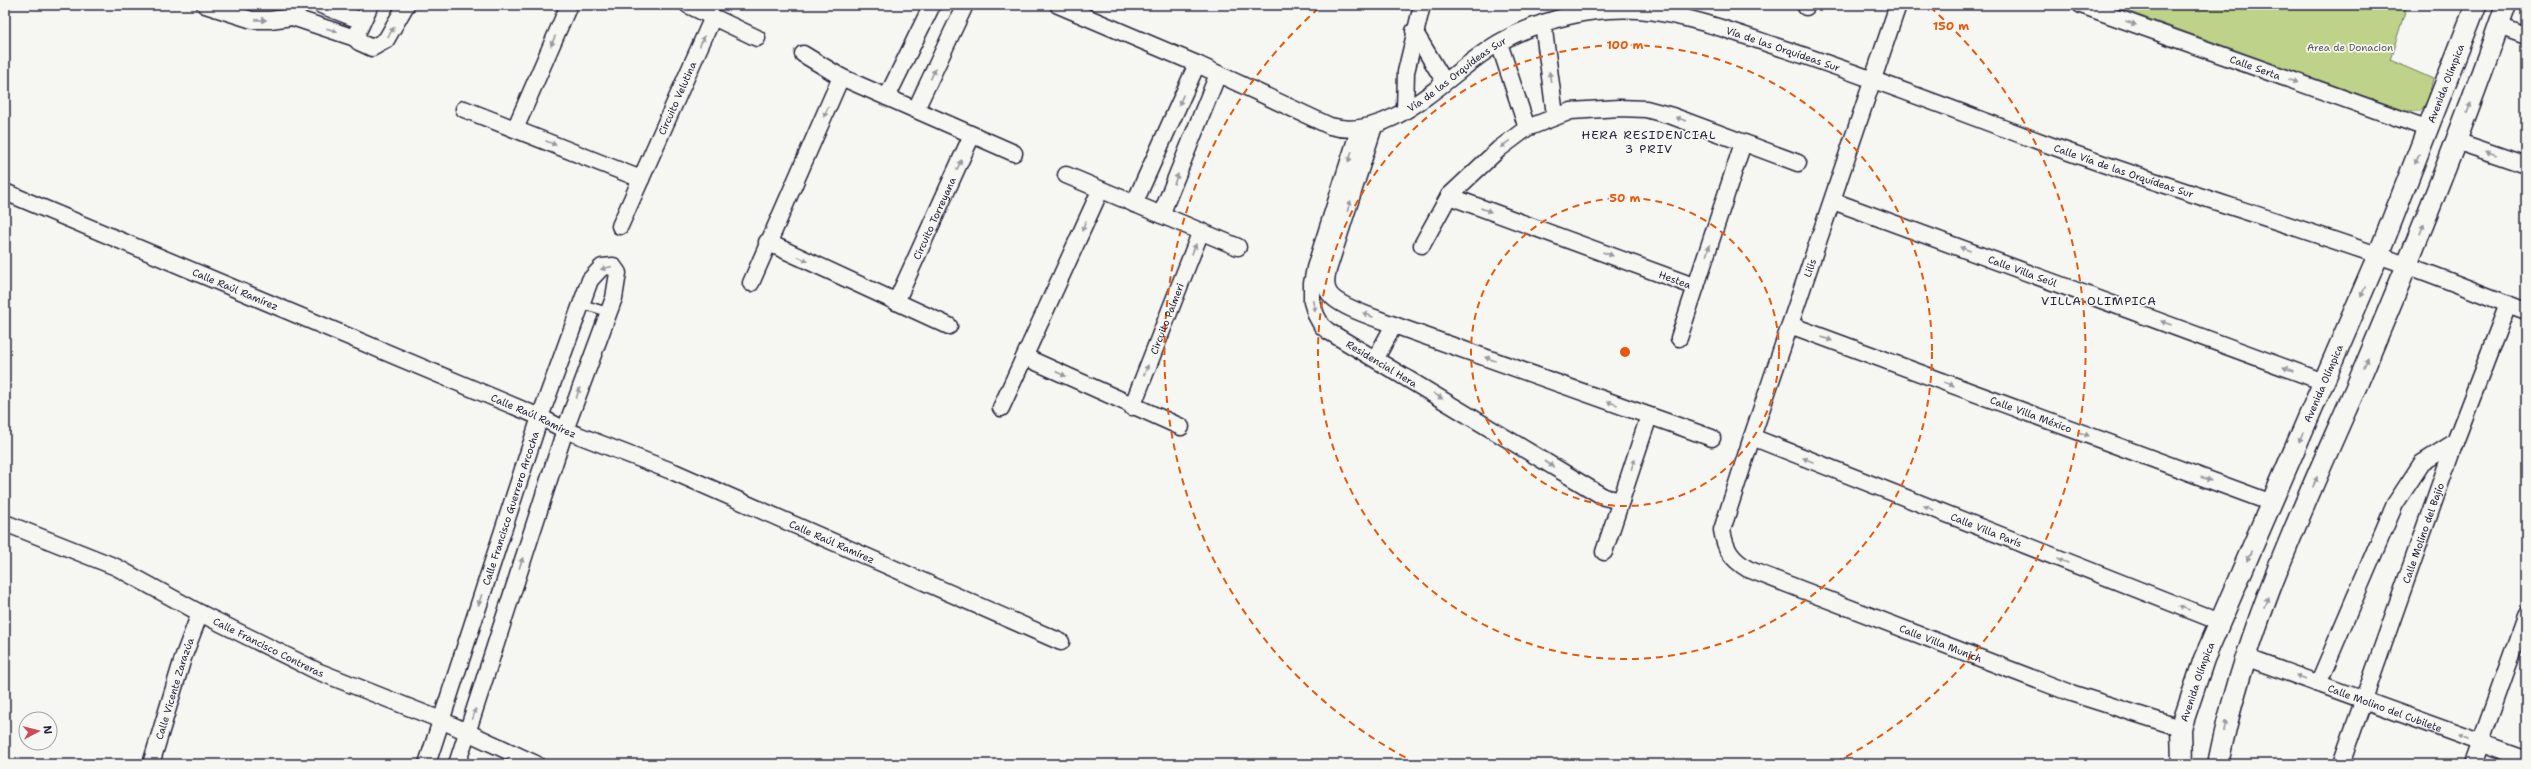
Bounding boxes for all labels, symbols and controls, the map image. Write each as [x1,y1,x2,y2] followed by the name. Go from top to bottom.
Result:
[255,17,268,23] one-way arrow
[1933,18,1969,34] text: 150 m
[2126,20,2138,26] one-way arrow
[1724,23,1842,74] street label: Vía de las Orquídeas Sur
[388,26,395,38] one-way arrow
[327,28,339,34] one-way arrow
[1405,33,1509,114] street label: Vía de las Orquídeas Sur
[550,35,556,47] one-way arrow
[699,35,706,47] one-way arrow
[1607,37,1644,53] text: 100 m
[2307,41,2393,54] park label: Area de Donacion
[2424,41,2467,125] street label: Avenida Olímpica
[2228,52,2283,82] street label: Calle Serta
[655,59,699,137] street label: Circuito Velutina
[930,68,936,79] one-way arrow
[1547,71,1553,83] one-way arrow
[2288,78,2300,84] one-way arrow
[1178,94,1184,105] one-way arrow
[2466,102,2472,114] one-way arrow
[822,107,828,119] one-way arrow
[1674,116,1686,122] one-way arrow
[1581,127,1717,157] district label: HERA RESIDENCIAL 3 PRIV
[1500,140,1511,149] one-way arrow
[546,141,558,147] one-way arrow
[2052,141,2196,200] street label: Calle Vía de las Orquídeas Sur
[2485,150,2497,156] one-way arrow
[1347,151,1353,163] one-way arrow
[2413,153,2419,165] one-way arrow
[956,159,962,170] one-way arrow
[1173,173,1179,185] one-way arrow
[910,174,959,261] street label: Circuito Torreyana
[1610,190,1641,206] text: 50 m
[1346,200,1352,212] one-way arrow
[1480,207,1492,213] one-way arrow
[1081,221,1087,232] one-way arrow
[2419,223,2425,235] one-way arrow
[1192,243,1198,255] one-way arrow
[1705,243,1711,255] one-way arrow
[1959,246,1971,252] one-way arrow
[1602,252,1614,258] one-way arrow
[1986,252,2059,289] street label: Calle Villa Seúl
[797,256,809,262] one-way arrow
[1801,257,1819,279] street label: Lilis
[190,265,280,313] street label: Calle Raúl Ramírez
[599,265,612,271] one-way arrow
[1657,267,1694,291] street label: Hestea
[1147,281,1187,356] street label: Circuito Palmeri
[2360,286,2366,297] one-way arrow
[2041,293,2157,309] district label: VILLA OLIMPICA
[1311,300,1317,312] one-way arrow
[1361,311,1373,317] one-way arrow
[2160,320,2172,326] one-way arrow
[1821,336,1833,342] one-way arrow
[1344,337,1420,390] street label: Residencial Hera
[2300,342,2346,424] street label: Avenida Olímpica
[1618,345,1632,359] centre of rings
[1484,356,1496,362] one-way arrow
[2363,357,2369,368] one-way arrow
[1144,364,1150,376] one-way arrow
[2281,365,2293,371] one-way arrow
[1055,371,1066,377] one-way arrow
[1943,381,1955,387] one-way arrow
[575,386,581,398] one-way arrow
[489,391,578,440] street label: Calle Raúl Ramírez
[1432,393,1444,400] one-way arrow
[1988,393,2074,435] street label: Calle Villa México
[1606,400,1618,406] one-way arrow
[479,429,542,587] street label: Calle Francisco Guerrero Arcocha
[2297,431,2304,443] one-way arrow
[2078,432,2090,438] one-way arrow
[1802,456,1814,462] one-way arrow
[1630,458,1636,470] one-way arrow
[1543,461,1555,468] one-way arrow
[2200,476,2212,482] one-way arrow
[2312,476,2318,488] one-way arrow
[2399,481,2447,585] street label: Calle Molino del Bajío
[1923,505,1934,511] one-way arrow
[1949,510,2024,550] street label: Calle Villa París
[787,517,877,566] street label: Calle Raúl Ramírez
[2246,551,2252,562] one-way arrow
[518,557,524,569] one-way arrow
[2057,558,2068,564] one-way arrow
[477,595,483,607] one-way arrow
[2263,596,2269,608] one-way arrow
[2177,605,2189,611] one-way arrow
[211,614,326,680] street label: Calle Francisco Contreras
[1898,621,1984,665] street label: Calle Villa Munich
[152,635,197,741] street label: Calle Vicente Zarazúa
[2177,639,2217,723] street label: Avenida Olímpica
[2295,674,2307,680] one-way arrow
[2326,681,2444,735] street label: Calle Molino del Cubilete
[471,707,477,719] one-way arrow
[18,711,58,751] north arrow
[2223,720,2229,732] one-way arrow
[39,725,55,735] text: N
[2456,734,2468,740] one-way arrow

